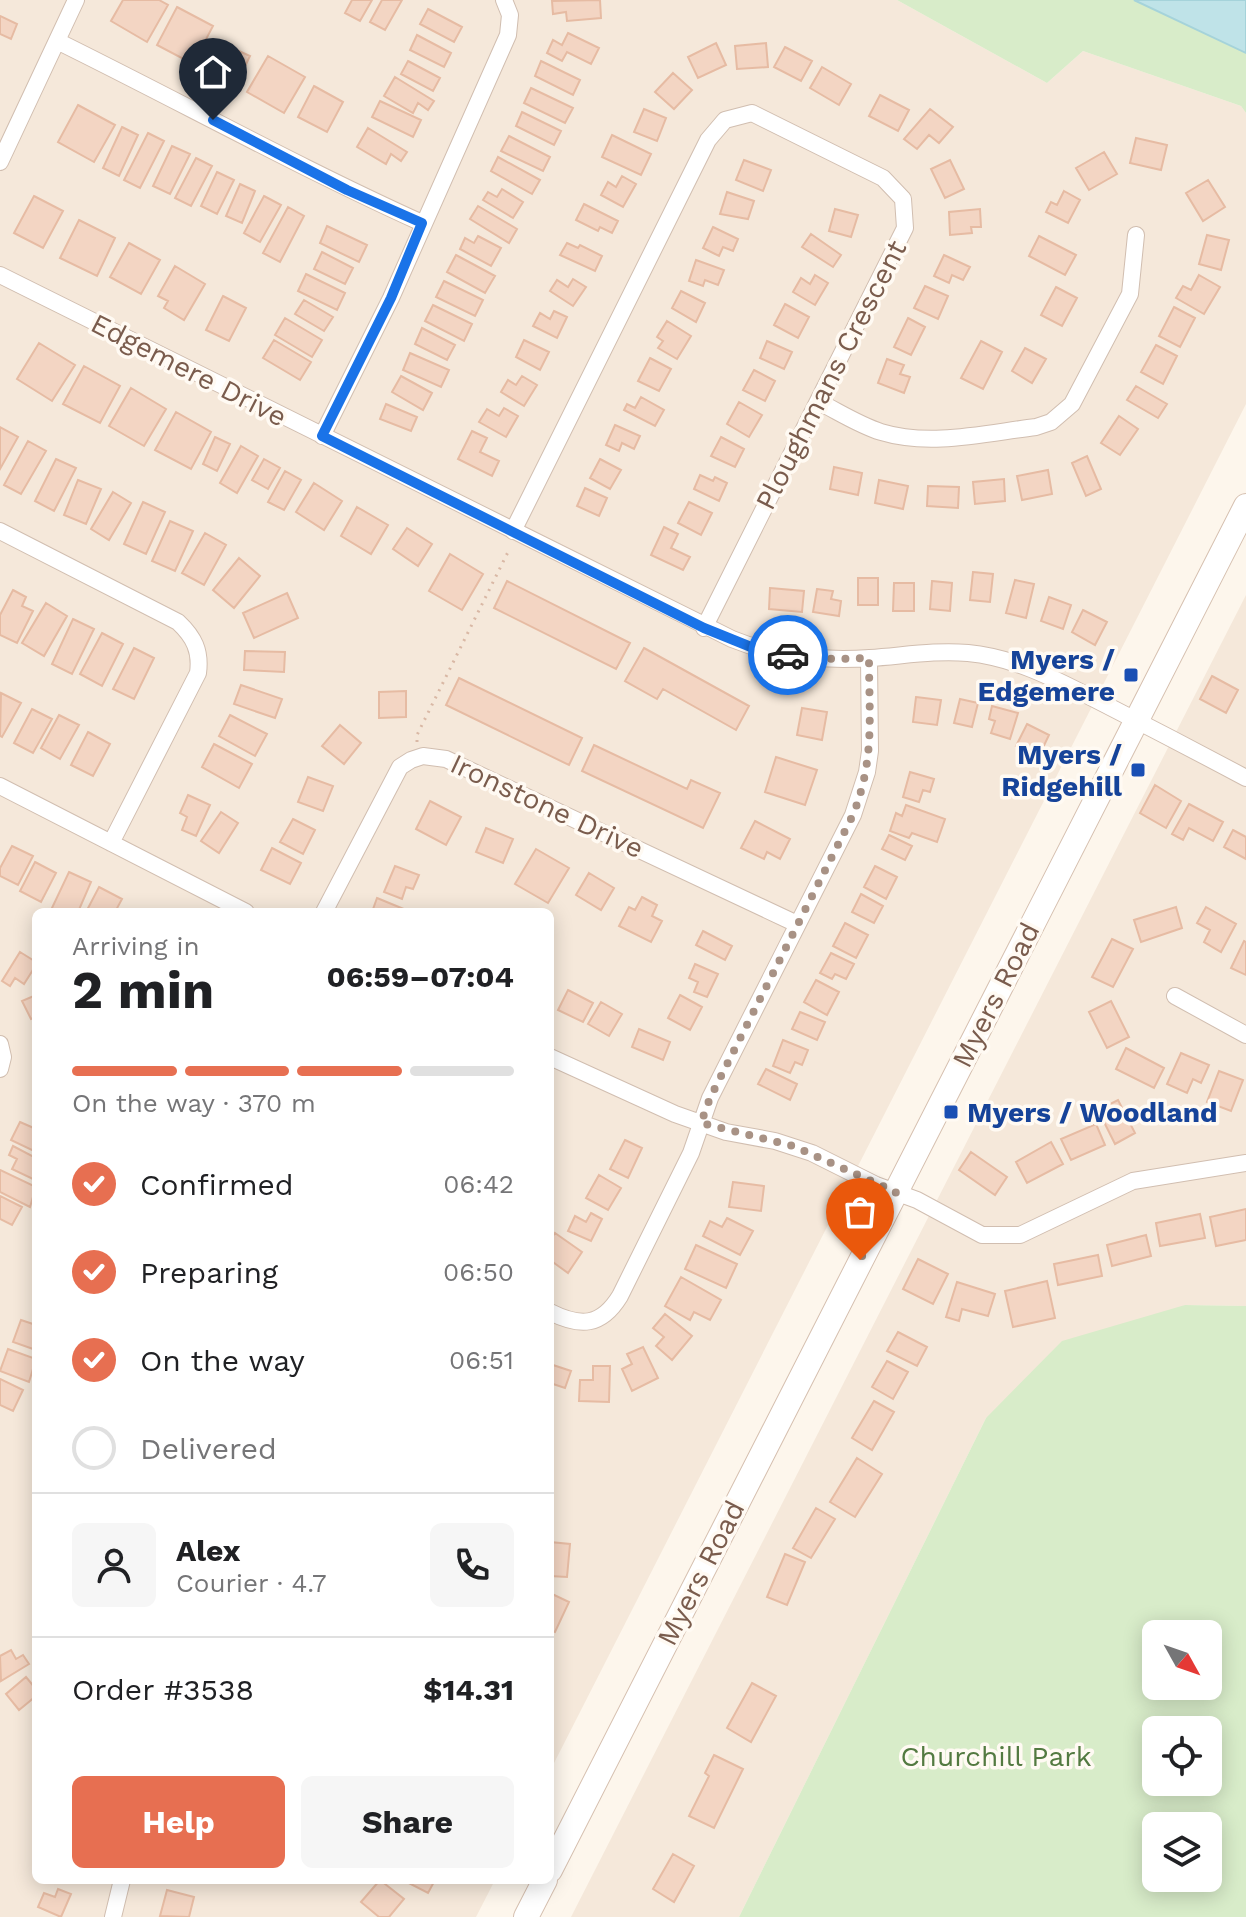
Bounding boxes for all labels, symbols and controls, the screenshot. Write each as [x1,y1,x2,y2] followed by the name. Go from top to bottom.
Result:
[179,38,247,120] pin
[191,50,235,94] icon: home
[749,235,913,515] street label: Ploughmans Crescent
[86,306,292,434] street label: Edgemere Drive
[748,615,828,695] courier
[766,633,810,677] icon: car
[977,643,1115,708] place label: Myers / Edgemere
[1122,666,1140,684] marker: Myers / Edgemere
[1001,738,1123,803] place label: Myers / Ridgehill
[445,747,649,865] street label: Ironstone Drive
[1129,761,1147,779] marker: Myers / Ridgehill
[945,917,1047,1073] street label: Myers Road
[72,931,200,961] text: Arriving in
[326,959,514,994] text: 06:59–07:04
[72,960,214,1021] text: 2 min
[72,1088,316,1118] text: On the way · 370 m
[967,1096,1218,1129] place label: Myers / Woodland
[942,1103,960,1121] marker: Myers / Woodland
[72,1162,116,1206] icon: check
[140,1167,294,1202] text: Confirmed
[443,1169,514,1199] text: 06:42
[826,1178,894,1260] pin
[838,1190,882,1234] icon: bag
[72,1250,116,1294] icon: check
[140,1255,278,1290] text: Preparing
[443,1257,514,1287] text: 06:50
[72,1338,116,1382] icon: check
[140,1343,305,1378] text: On the way
[449,1345,514,1375] text: 06:51
[140,1431,277,1466] text: Delivered
[650,1495,752,1651] street label: Myers Road
[72,1523,156,1607] button: person
[430,1523,514,1607] button: phone
[176,1533,240,1568] text: Alex
[176,1568,326,1598] text: Courier · 4.7
[1142,1620,1222,1700] north arrow
[1142,1620,1222,1892] map controls
[72,1672,254,1707] text: Order #3538
[423,1672,514,1707] text: $14.31
[1142,1716,1222,1796] button: locate
[900,1740,1092,1773] park label: Churchill Park
[72,1776,285,1868] button: Help
[301,1776,514,1868] button: Share
[1142,1812,1222,1892] button: layers

